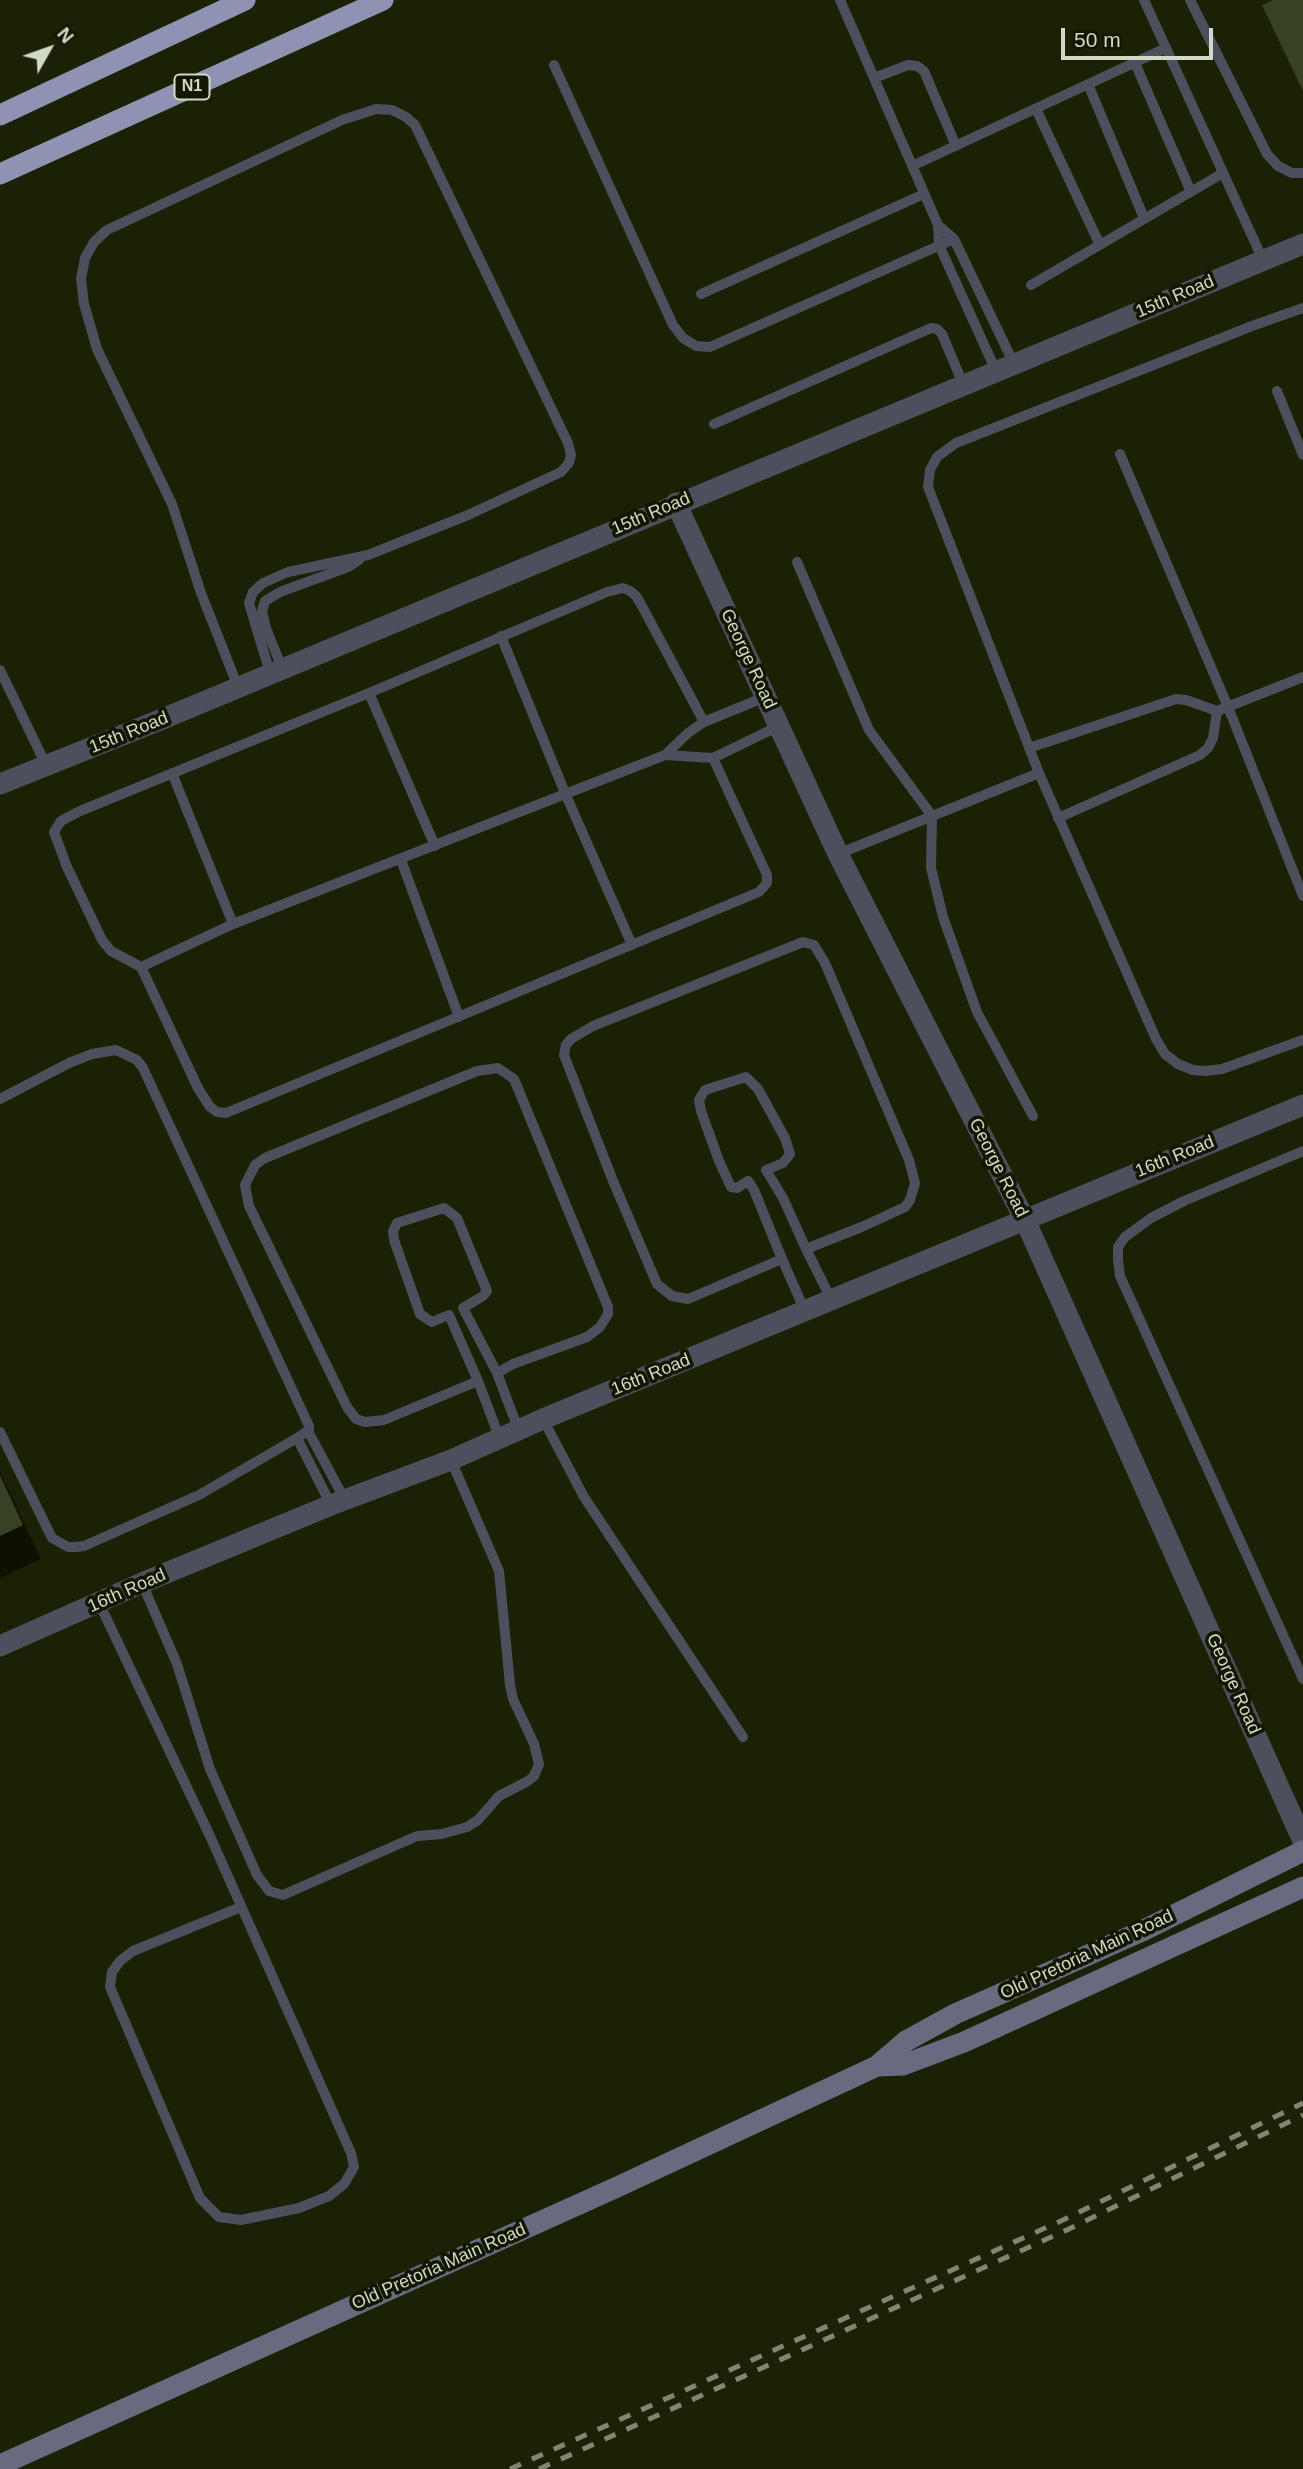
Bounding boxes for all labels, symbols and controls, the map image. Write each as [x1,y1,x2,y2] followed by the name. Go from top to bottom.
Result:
[14,14,84,84] north arrow
[1065,14,1217,58] scale bar
[53,23,78,47] text: N
[1074,28,1121,51] text: 50 m
[174,74,210,100] road number: N1
[1133,271,1217,323] street label: 15th Road
[609,488,693,540] street label: 15th Road
[715,605,781,713] street label: George Road
[86,707,172,759] street label: 15th Road
[964,1115,1032,1221] street label: George Road
[1132,1131,1218,1183] street label: 16th Road
[608,1349,694,1401] street label: 16th Road
[85,1564,169,1618] street label: 16th Road
[1201,1630,1265,1738] street label: George Road
[997,1905,1177,2005] street label: Old Pretoria Main Road
[349,2219,529,2315] street label: Old Pretoria Main Road

